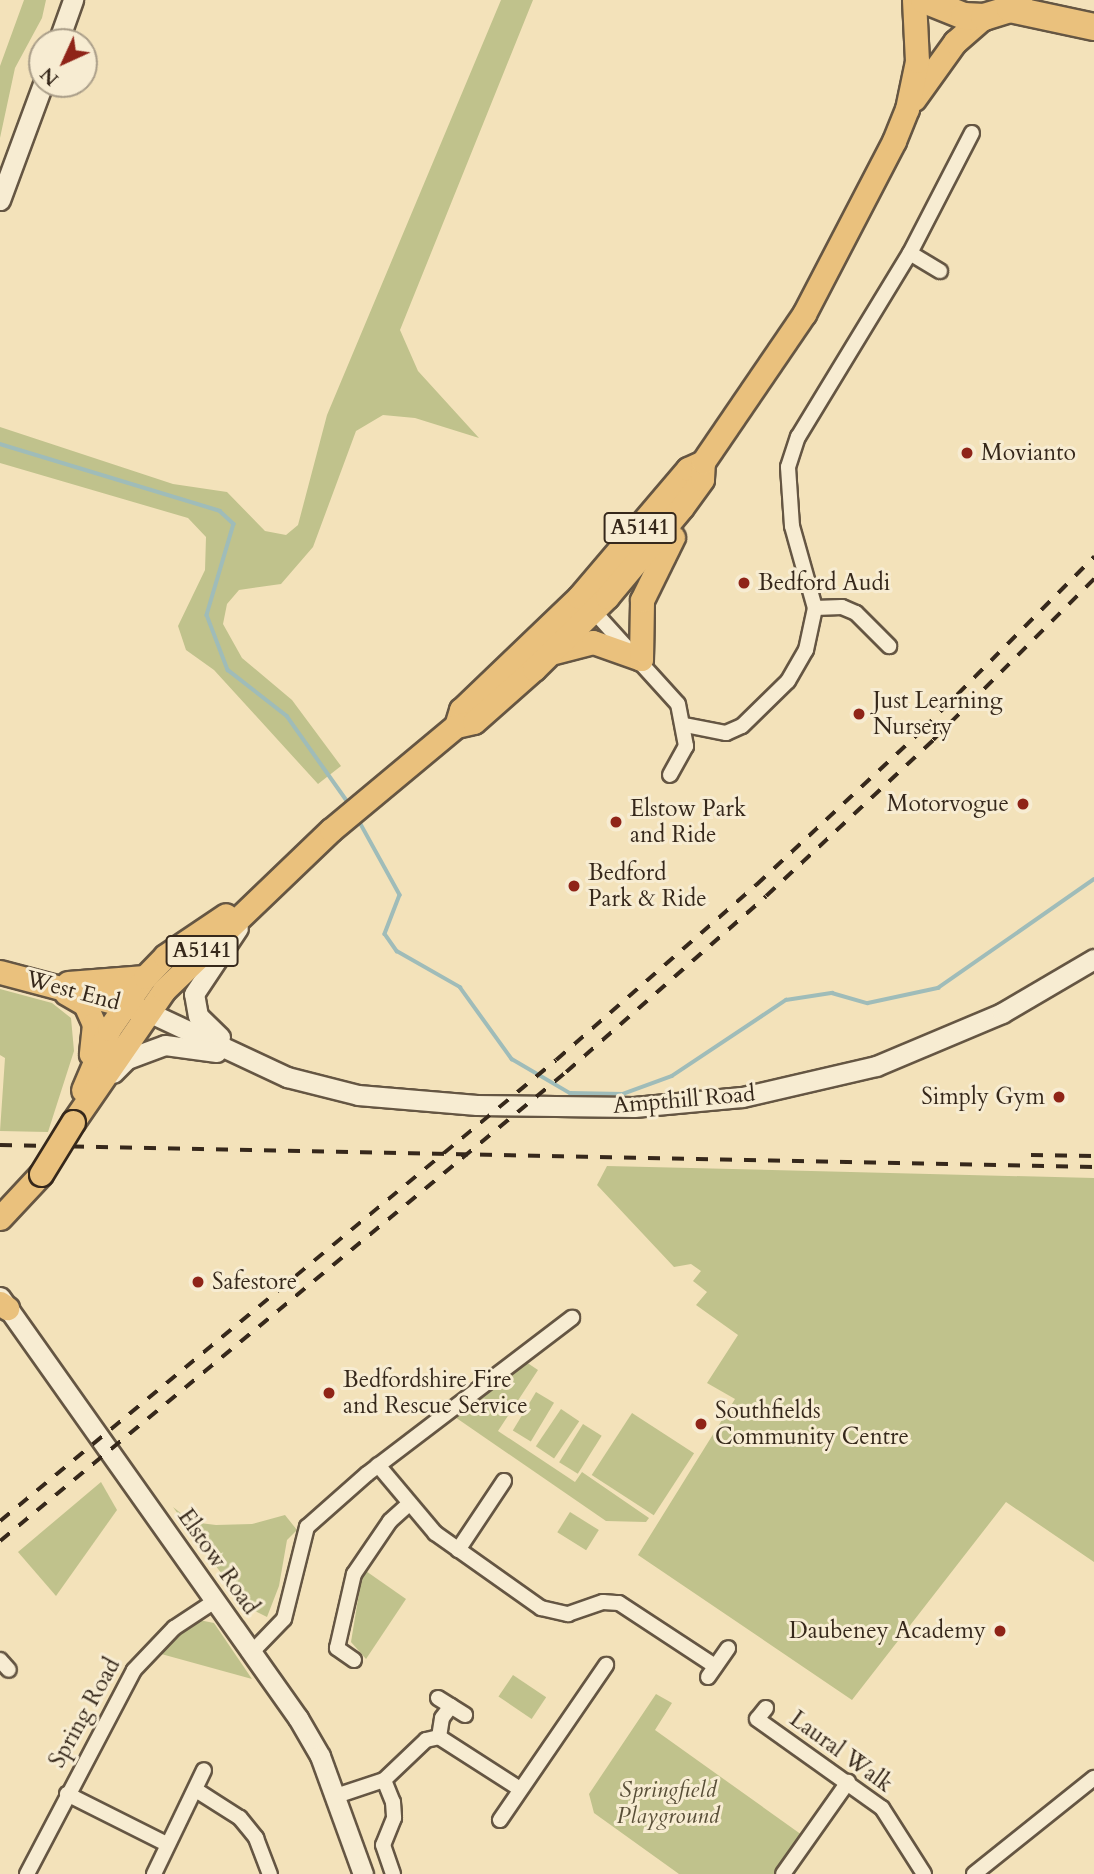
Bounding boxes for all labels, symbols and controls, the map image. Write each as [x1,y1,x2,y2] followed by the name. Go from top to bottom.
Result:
[28,28,98,98] north arrow
[35,61,65,91] text: N
[981,439,1076,467] place label: Movianto
[959,445,975,461] marker: Movianto
[603,510,677,546] road number: A5141
[758,569,890,597] place label: Bedford Audi
[736,575,752,591] marker: Bedford Audi
[873,687,1003,741] place label: Just Learning Nursery
[851,706,867,722] marker: Just Learning Nursery
[887,790,1009,818] place label: Motorvogue
[630,795,746,849] place label: Elstow Park and Ride
[1015,796,1031,812] marker: Motorvogue
[608,814,624,830] marker: Elstow Park and Ride
[588,859,707,913] place label: Bedford Park & Ride
[566,878,582,894] marker: Bedford Park & Ride
[165,934,239,968] road number: A5141
[23,965,123,1017] street label: West End
[612,1080,756,1120] street label: Ampthill Road
[921,1083,1045,1111] place label: Simply Gym
[1051,1089,1067,1105] marker: Simply Gym
[212,1268,297,1296] place label: Safestore
[190,1274,206,1290] marker: Safestore
[343,1366,528,1420] place label: Bedfordshire Fire and Rescue Service
[321,1385,337,1401] marker: Bedfordshire Fire and Rescue Service
[715,1397,909,1451] place label: Southfields Community Centre
[693,1416,709,1432] marker: Southfields Community Centre
[172,1504,264,1620] street label: Elstow Road
[789,1617,986,1645] place label: Daubeney Academy
[992,1623,1008,1639] marker: Daubeney Academy
[44,1653,126,1773] street label: Spring Road
[784,1705,898,1799] street label: Laural Walk
[617,1776,719,1830] park label: Springfield Playground

